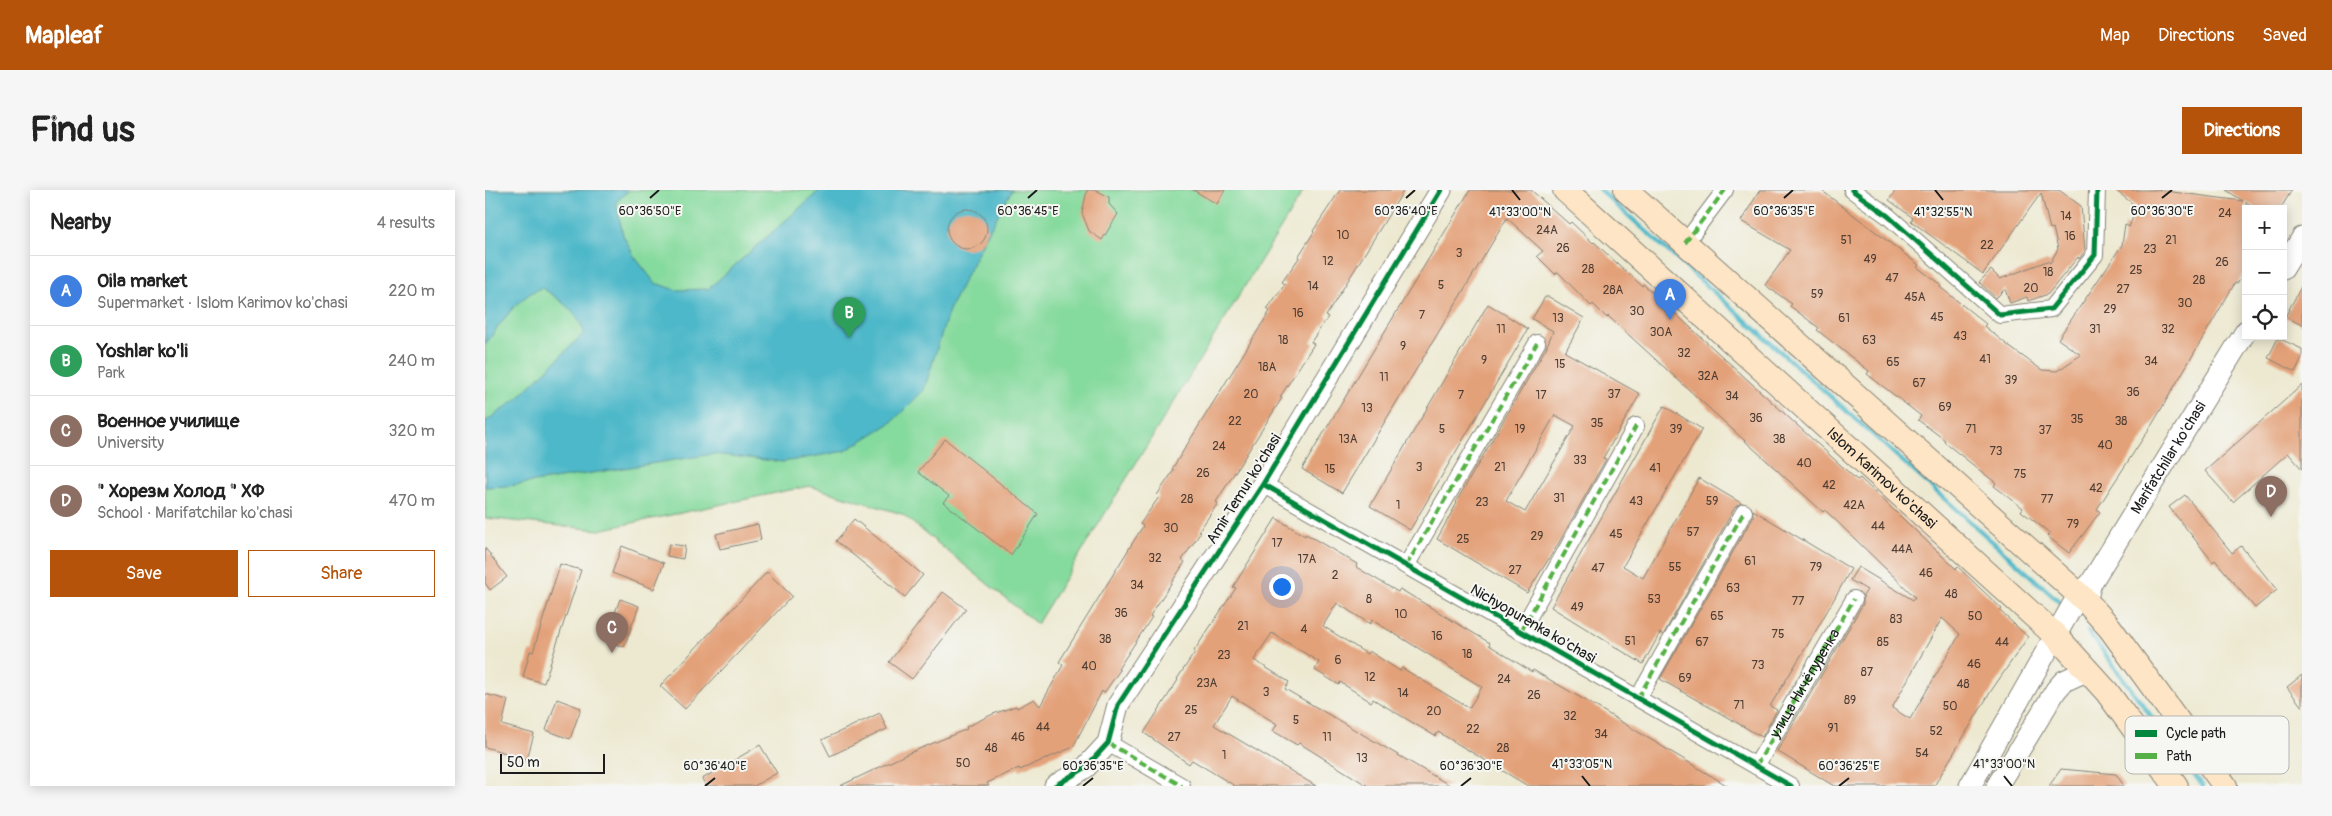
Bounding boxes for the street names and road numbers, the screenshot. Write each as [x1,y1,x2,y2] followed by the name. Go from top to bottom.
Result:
[2126,397,2210,517] street label: Marifatchilar ko'chasi
[1823,423,1941,533] street label: Islom Karimov ko'chasi
[1202,430,1286,548] street label: Amir Temur ko'chasi
[1467,580,1600,668] street label: Nichyopurenka ko'chasi
[1765,625,1844,742] street label: улица Ничёпуренка

